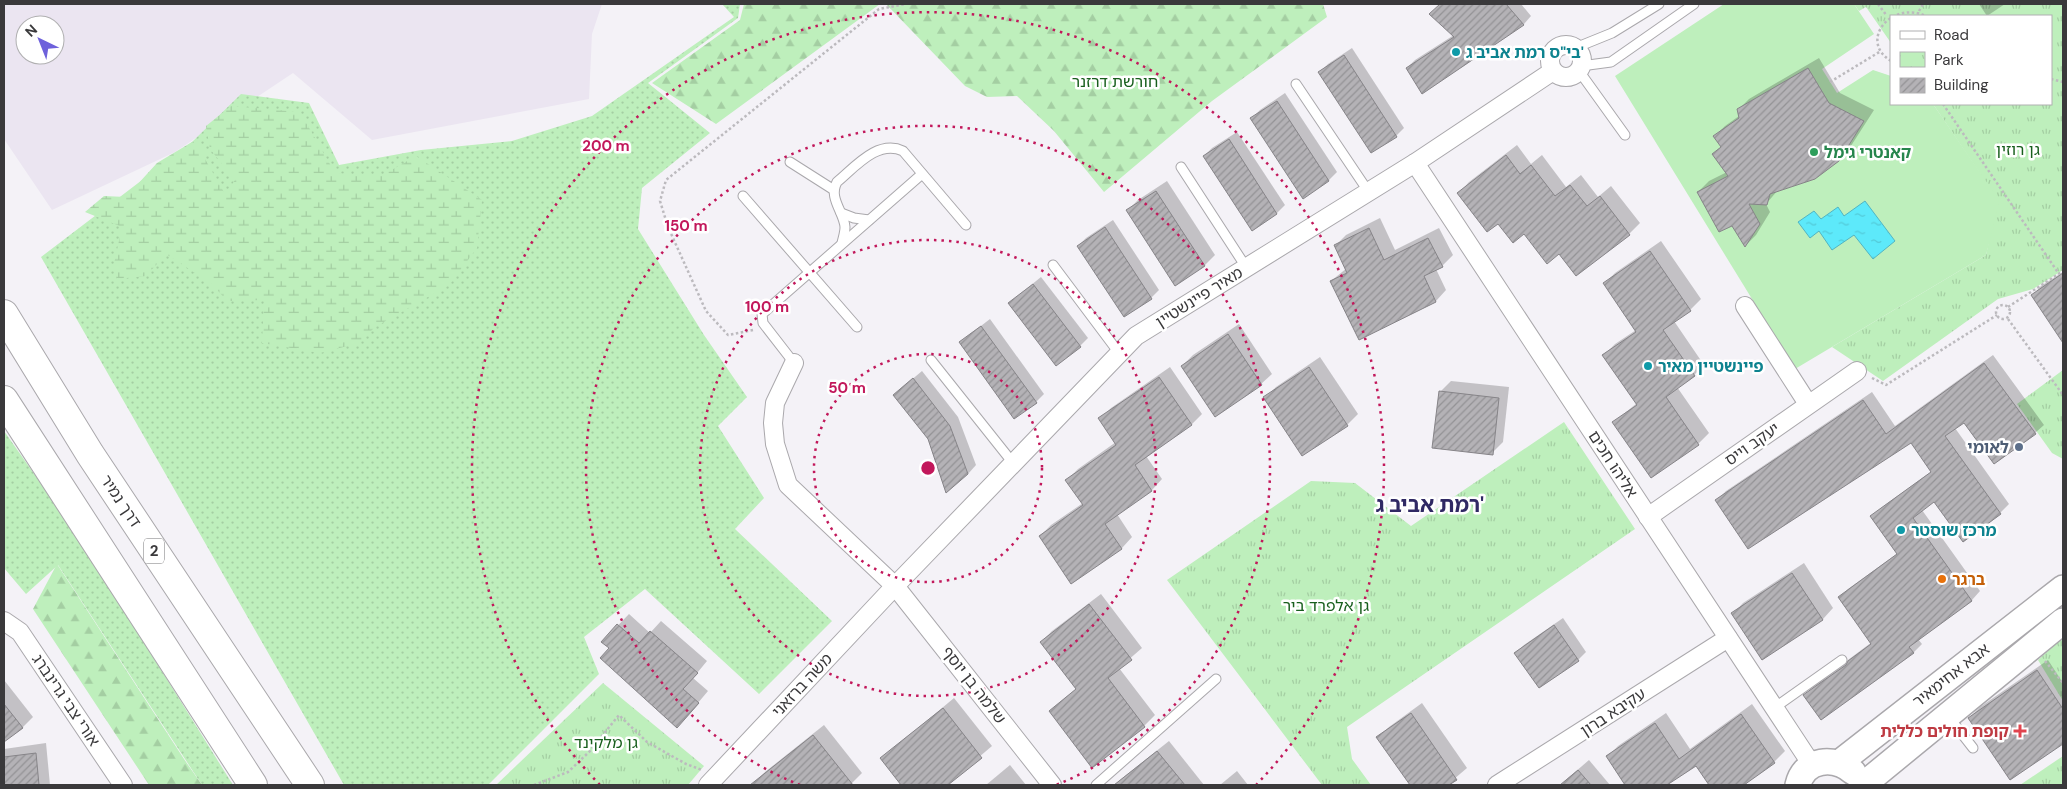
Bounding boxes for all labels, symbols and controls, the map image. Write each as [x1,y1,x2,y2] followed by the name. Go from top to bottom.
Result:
[15,15,65,65] north arrow
[1890,15,2052,105] legend
[21,20,41,41] text: N
[1934,25,1969,45] text: Road
[1466,42,1584,63] place label: בי"ס רמת אביב ג'
[1450,46,1462,58] marker: בי"ס רמת אביב ג'
[1934,50,1964,70] text: Park
[1072,71,1158,92] park label: חורשת דרזנר
[1934,75,1989,95] text: Building
[582,136,630,156] text: 200 m
[1996,139,2040,160] park label: גן רוזין
[1824,142,1912,163] place label: קאנטרי גימל
[1808,146,1820,158] marker: קאנטרי גימל
[665,216,708,236] text: 150 m
[1151,262,1247,332] street label: מאיר פיינשטיין
[745,297,789,317] text: 100 m
[1658,356,1764,377] place label: פיינשטיין מאיר
[1642,360,1654,372] marker: פיינשטיין מאיר
[828,378,866,398] text: 50 m
[1721,418,1783,470] street label: יעקב וייס
[1584,426,1642,502] street label: אליהו חכים
[1967,437,2009,458] place label: לאומי
[2013,441,2025,453] marker: לאומי
[919,459,937,477] centre of rings
[96,471,146,531] street label: דרך נמיר
[1376,491,1484,519] district label: רמת אביב ג'
[1911,520,1997,541] place label: מרכז שוסטר
[1895,524,1907,536] marker: מרכז שוסטר
[144,538,164,564] road number: 2
[1952,569,1986,590] place label: ברגר
[1936,573,1948,585] marker: ברגר
[1283,595,1369,616] park label: גן אלפרד ביר
[1908,638,1994,712] street label: אבא אחימאיר
[937,642,1011,728] street label: שלמה בן יוסף
[767,649,837,721] street label: משה ברזאני
[27,650,105,750] street label: אורי צבי גרינברג
[1576,683,1650,741] street label: עקיבא ברון
[1880,721,2010,742] place label: קופת חולים כללית
[2013,724,2027,738] marker: קופת חולים כללית
[574,732,638,753] park label: גן מלקינד

